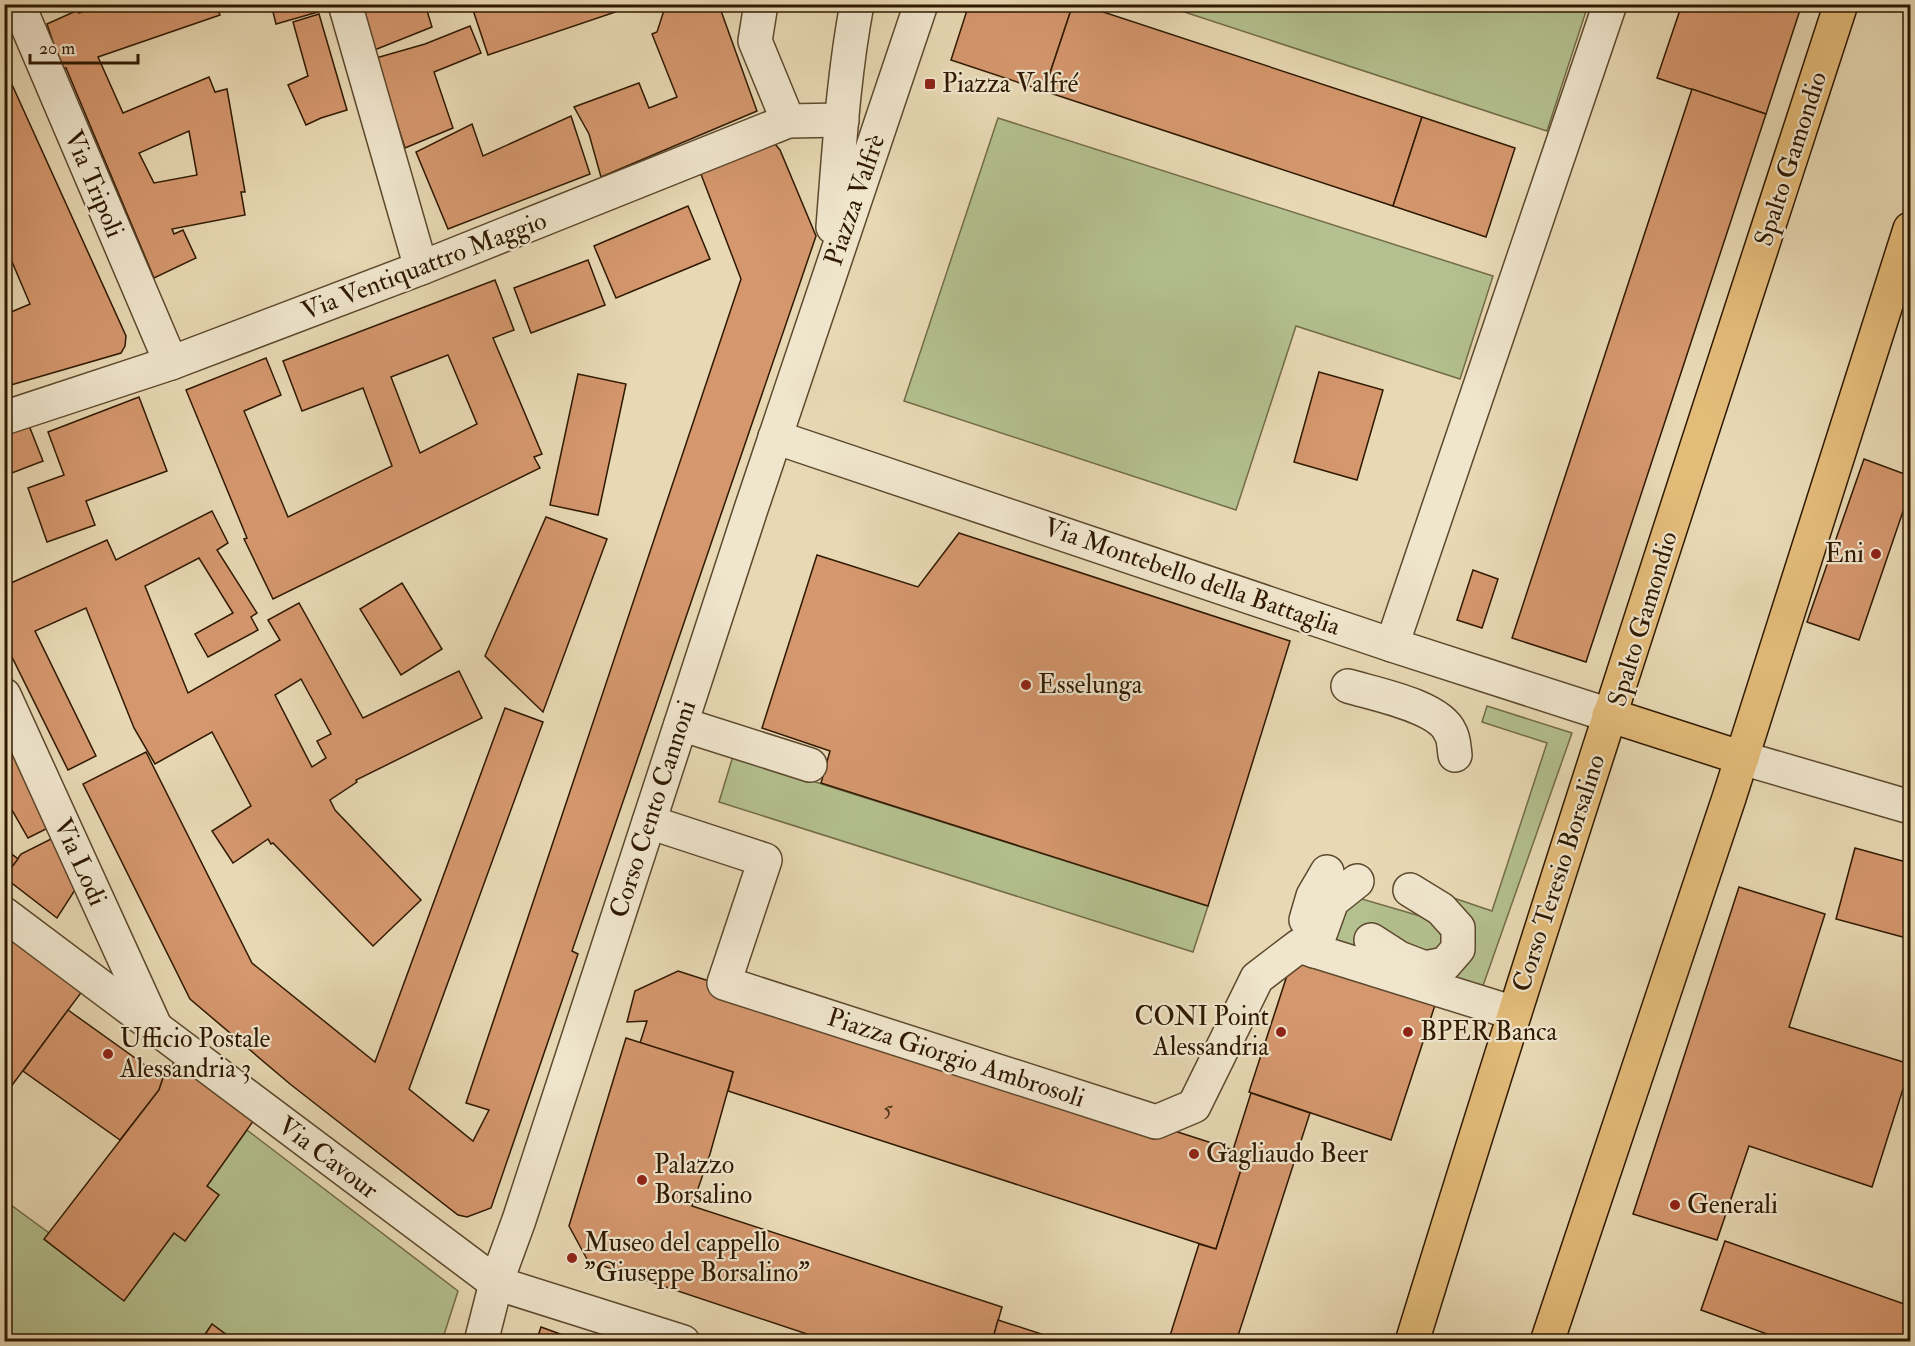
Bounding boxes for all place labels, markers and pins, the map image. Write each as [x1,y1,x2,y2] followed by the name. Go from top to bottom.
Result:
[942,68,1079,100] place label: Piazza Valfré
[923,77,937,91] marker: Piazza Valfré
[1825,538,1864,570] place label: Eni
[1869,547,1883,561] marker: Eni
[1038,669,1143,701] place label: Esselunga
[1019,678,1033,692] marker: Esselunga
[1134,1001,1269,1063] place label: CONI Point Alessandria
[1420,1016,1558,1048] place label: BPER Banca
[119,1023,271,1085] place label: Ufficio Postale Alessandria 3
[1274,1025,1288,1039] marker: CONI Point Alessandria
[1401,1025,1415,1039] marker: BPER Banca
[101,1047,115,1061] marker: Ufficio Postale Alessandria 3
[1206,1138,1369,1170] place label: Gagliaudo Beer
[1187,1147,1201,1161] marker: Gagliaudo Beer
[654,1149,752,1211] place label: Palazzo Borsalino
[635,1173,649,1187] marker: Palazzo Borsalino
[1687,1189,1778,1221] place label: Generali
[1668,1198,1682,1212] marker: Generali
[584,1227,810,1290] place label: Museo del cappello "Giuseppe Borsalino"
[565,1251,579,1265] marker: Museo del cappello "Giuseppe Borsalino"

